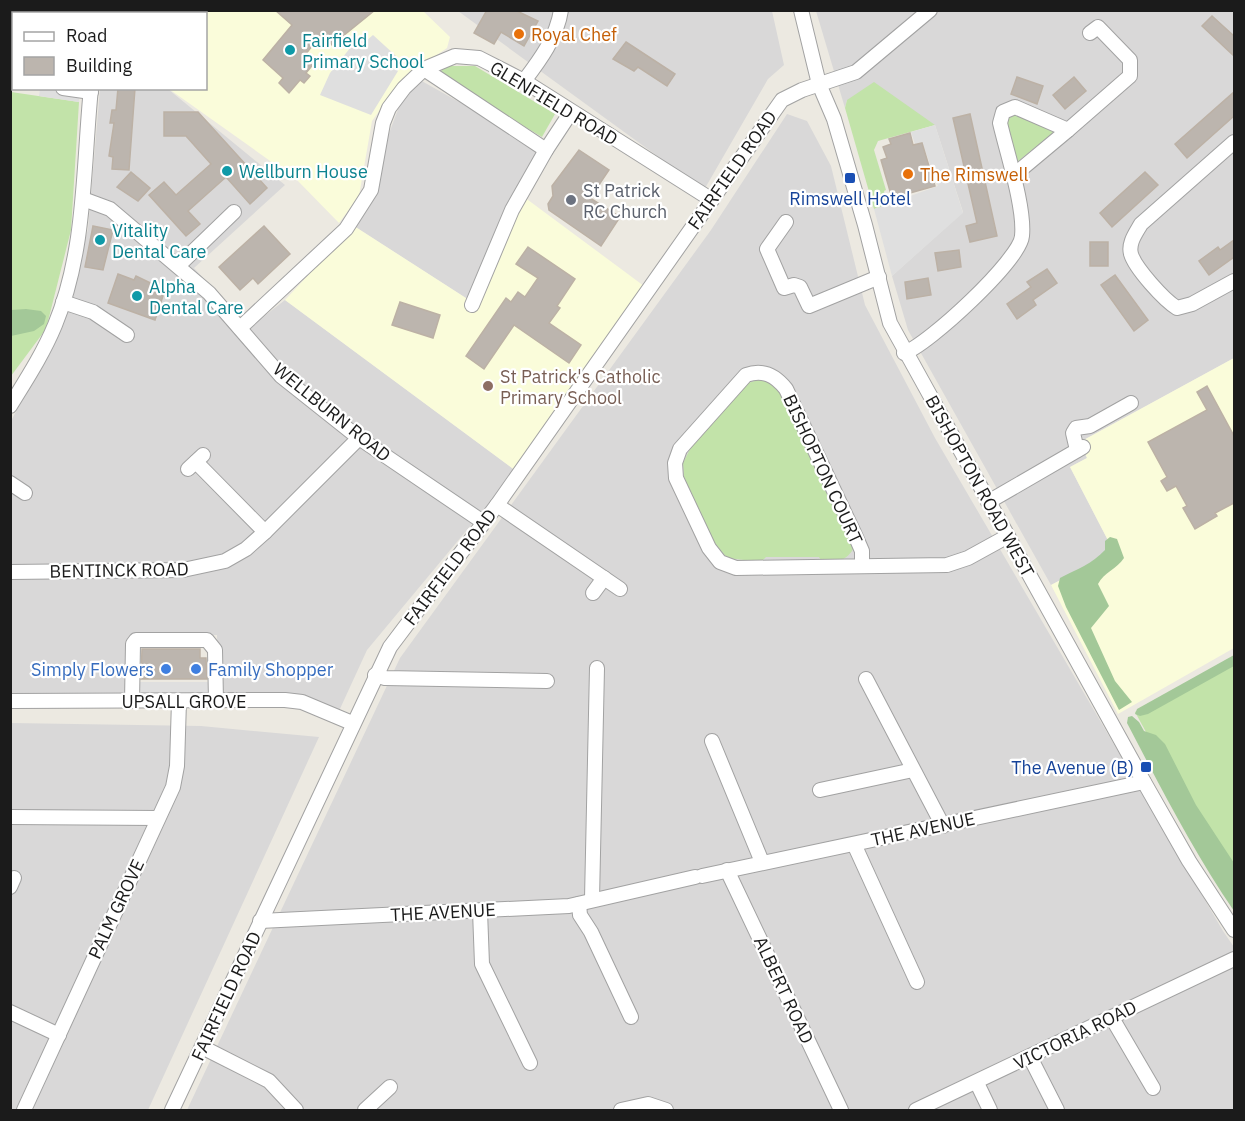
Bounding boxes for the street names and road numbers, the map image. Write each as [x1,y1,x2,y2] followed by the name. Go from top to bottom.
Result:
[486,56,622,150] street label: GLENFIELD ROAD
[682,106,782,234] street label: FAIRFIELD ROAD
[269,358,395,466] street label: WELLBURN ROAD
[778,390,868,548] street label: BISHOPTON COURT
[920,391,1040,581] street label: BISHOPTON ROAD WEST
[399,504,501,630] street label: FAIRFIELD ROAD
[49,557,189,583] street label: BENTINCK ROAD
[121,690,247,713] street label: UPSALL GROVE
[869,807,977,851] street label: THE AVENUE
[83,855,149,963] street label: PALM GROVE
[390,898,496,926] street label: THE AVENUE
[186,928,266,1064] street label: FAIRFIELD ROAD
[749,933,819,1047] street label: ALBERT ROAD
[1010,995,1140,1075] street label: VICTORIA ROAD

